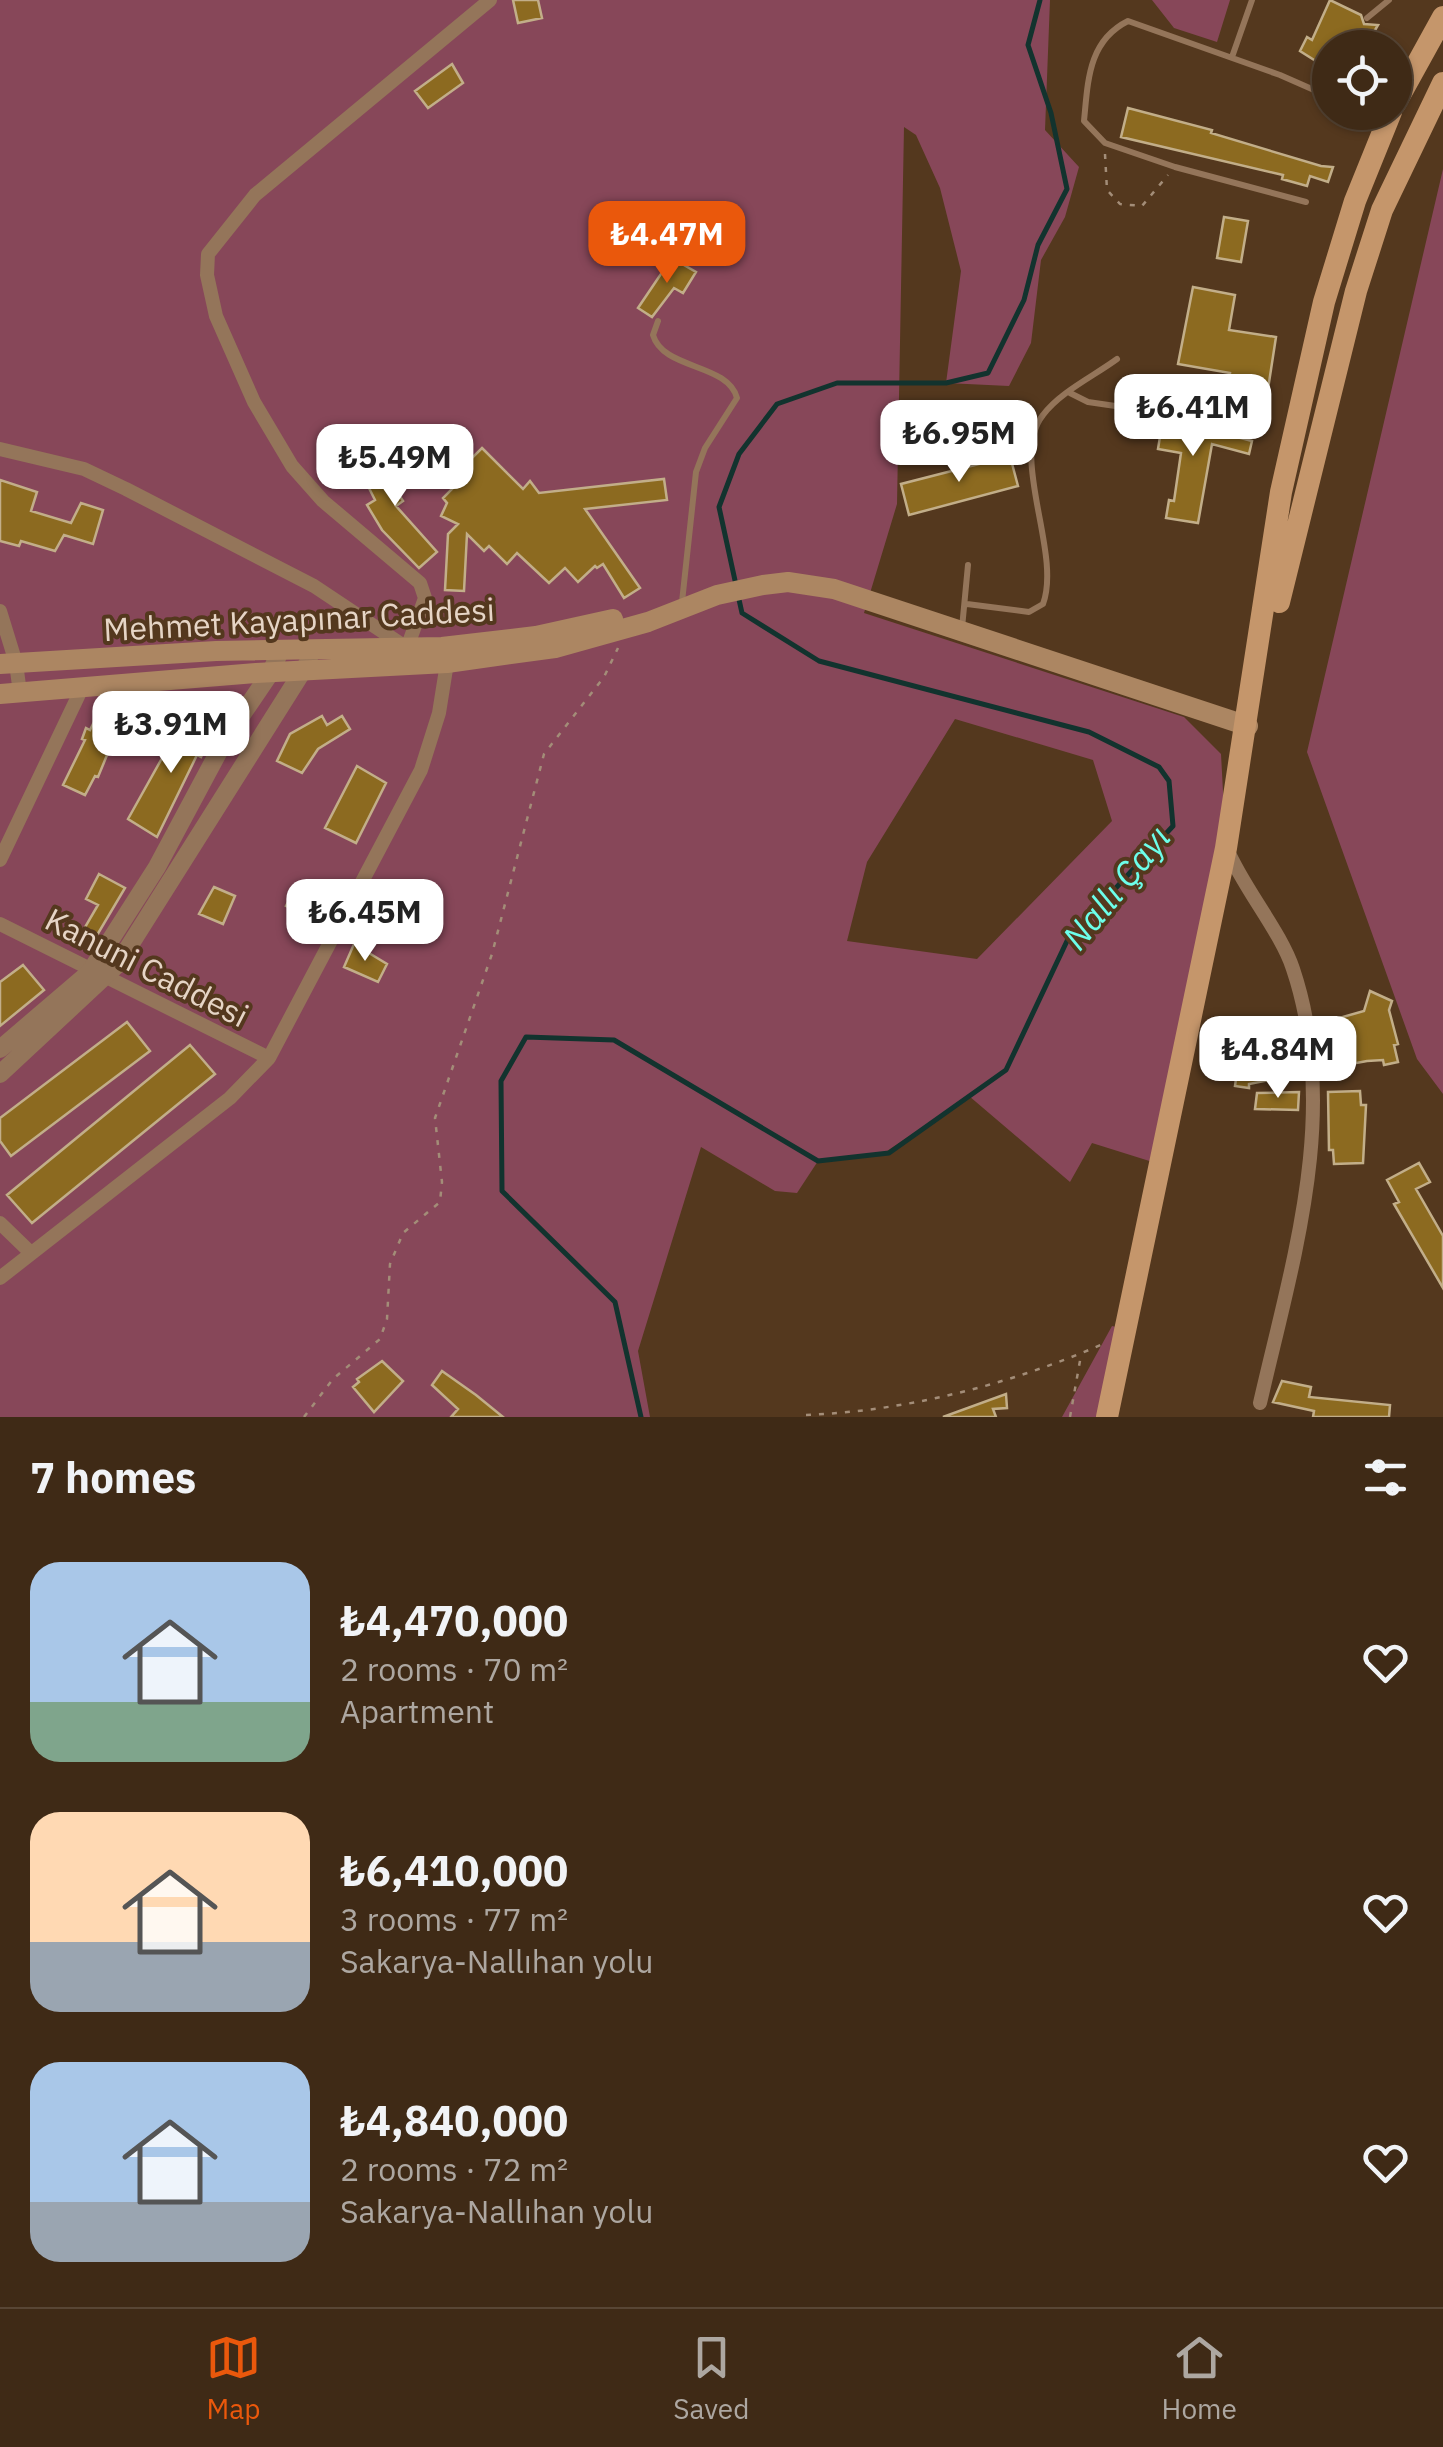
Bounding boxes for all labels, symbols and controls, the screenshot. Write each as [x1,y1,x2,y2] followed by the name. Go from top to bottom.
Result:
[1312,30,1412,130] map controls
[1312,30,1412,130] button: locate
[586,201,748,286] pin: ₺4.47M
[610,212,724,254] text: ₺4.47M
[1112,374,1274,459] pin: ₺6.41M
[1136,385,1250,427] text: ₺6.41M
[878,400,1040,485] pin: ₺6.95M
[902,411,1016,453] text: ₺6.95M
[314,424,476,509] pin: ₺5.49M
[338,435,452,477] text: ₺5.49M
[102,588,496,650] street label: Mehmet Kayapınar Caddesi
[90,691,252,776] pin: ₺3.91M
[114,702,228,744] text: ₺3.91M
[1052,815,1180,959] water label: Nallı Çayı
[284,879,446,964] pin: ₺6.45M
[308,890,422,932] text: ₺6.45M
[38,898,256,1036] street label: Kanuni Caddesi
[1197,1016,1359,1101] pin: ₺4.84M
[1221,1027,1335,1069] text: ₺4.84M
[30,1450,196,1505] text: 7 homes
[1358,1450,1413,1505] icon: filters
[340,1593,568,1648] text: ₺4,470,000
[110,1602,230,1722] icon: home
[1358,1635,1413,1690] icon: heart
[340,1648,568,1690] text: 2 rooms · 70 m²
[340,1690,494,1732] text: Apartment
[340,1843,568,1898] text: ₺6,410,000
[110,1852,230,1972] icon: home
[1358,1885,1413,1940] icon: heart
[340,1898,568,1940] text: 3 rooms · 77 m²
[340,1940,653,1982] text: Sakarya-Nallıhan yolu
[340,2093,568,2148] text: ₺4,840,000
[110,2102,230,2222] icon: home
[1358,2135,1413,2190] icon: heart
[340,2148,568,2190] text: 2 rooms · 72 m²
[340,2190,653,2232] text: Sakarya-Nallıhan yolu
[206,2330,261,2427] tab: Map
[673,2330,749,2427] tab: Saved
[1162,2330,1237,2427] tab: Home

